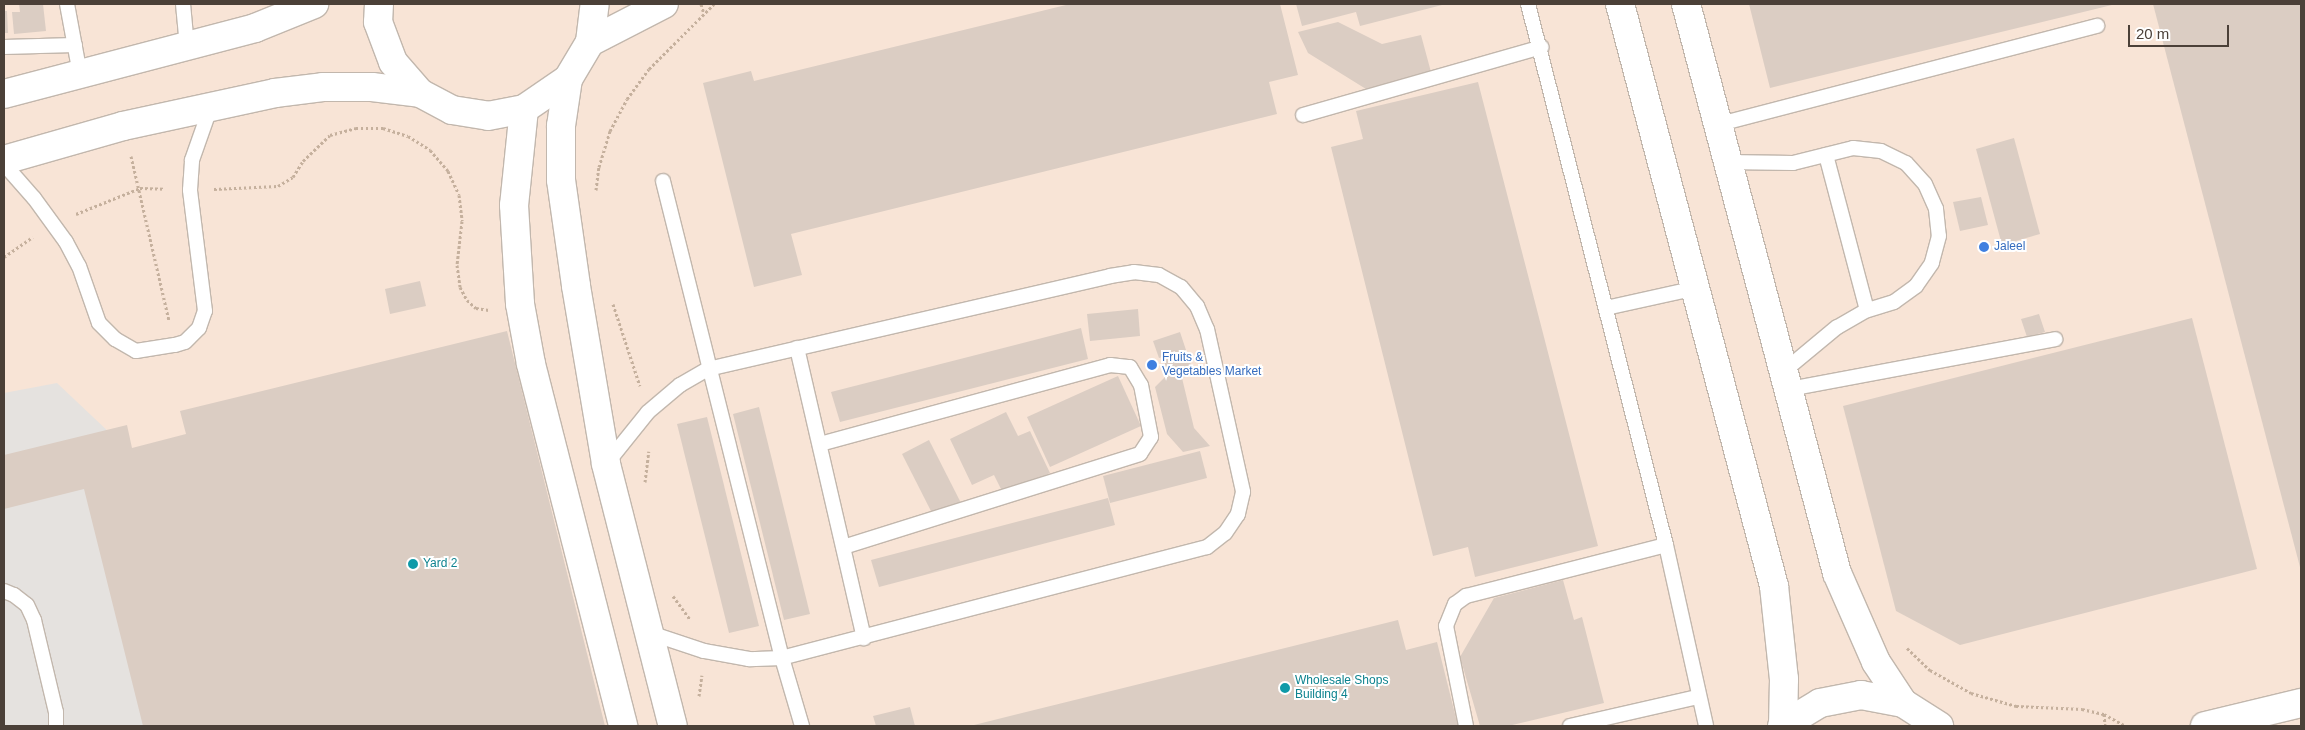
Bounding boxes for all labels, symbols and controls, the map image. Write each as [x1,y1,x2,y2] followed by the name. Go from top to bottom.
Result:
[2130,15,2231,47] scale bar
[2136,25,2169,42] text: 20 m
[1994,240,2025,254] place label: Jaleel
[1978,241,1990,253] marker: Jaleel
[1162,351,1261,379] place label: Fruits & Vegetables Market
[1146,359,1158,371] marker: Fruits & Vegetables Market
[423,557,457,571] place label: Yard 2
[407,558,419,570] marker: Yard 2
[1295,674,1388,702] place label: Wholesale Shops Building 4
[1279,682,1291,694] marker: Wholesale Shops Building 4

